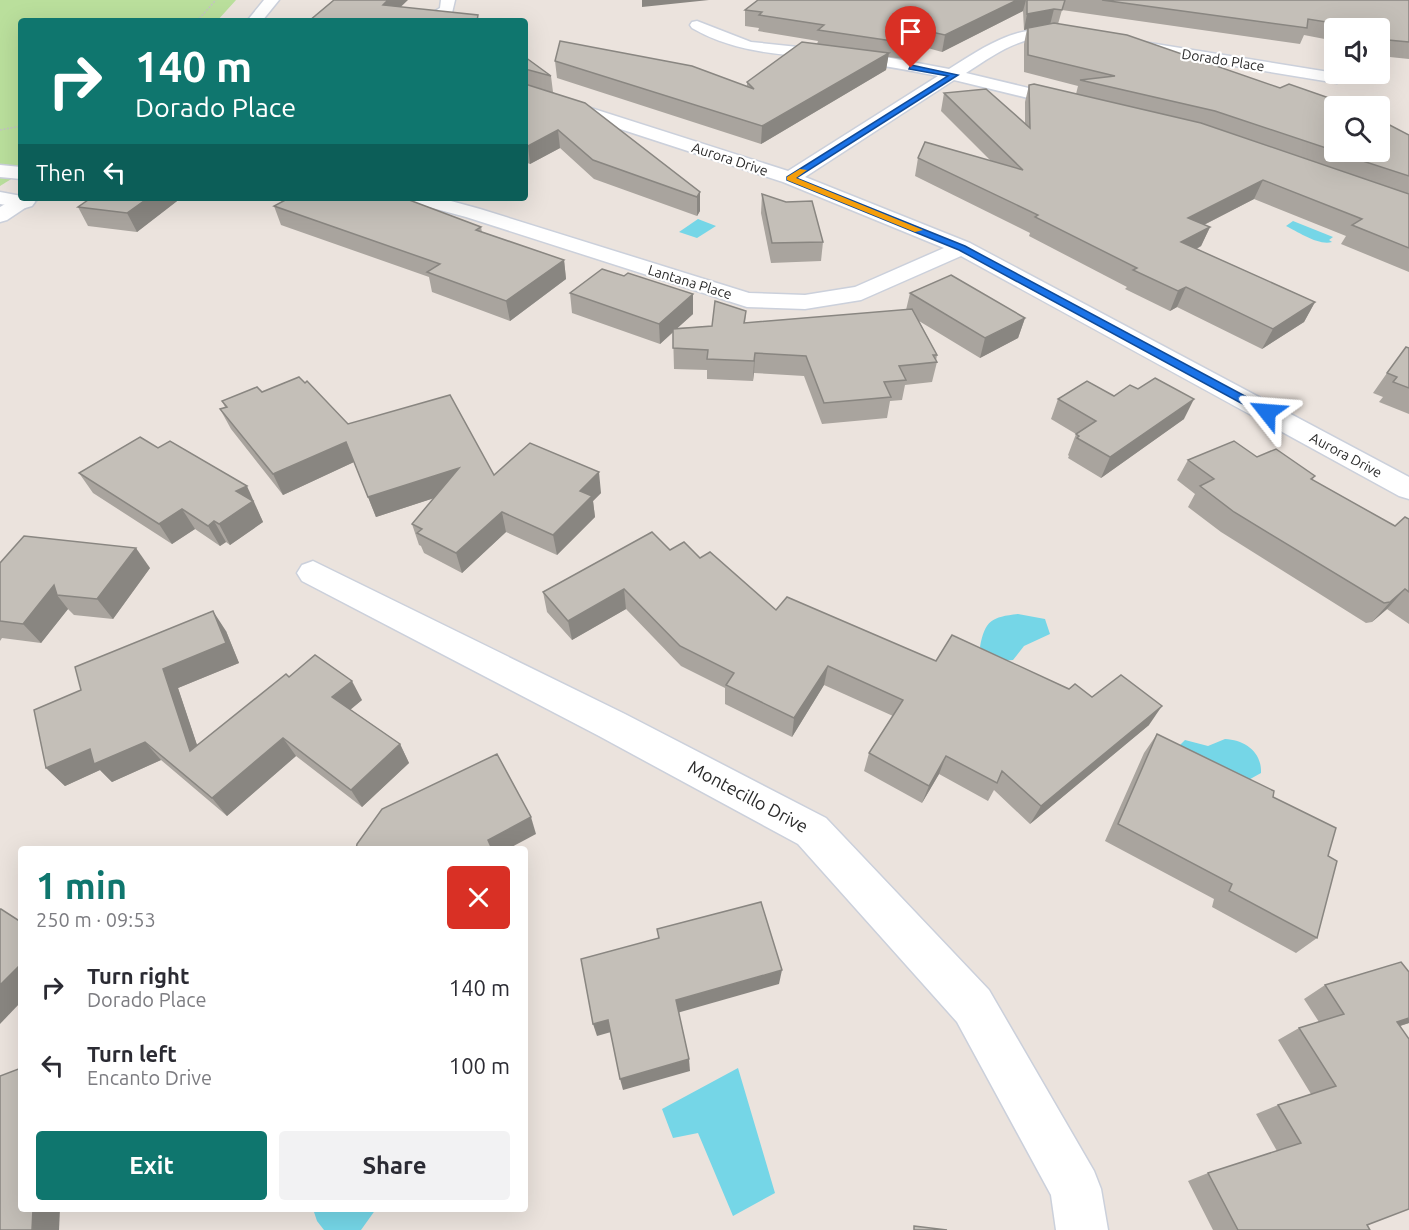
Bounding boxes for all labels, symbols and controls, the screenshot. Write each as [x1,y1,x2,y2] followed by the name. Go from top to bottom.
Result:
[885,6,936,68] pin
[894,15,927,48] icon: arrive
[1324,18,1390,162] map controls
[1324,18,1390,84] button: sound
[36,42,114,120] icon: right
[135,43,252,90] text: 140 m
[1180,46,1266,74] street label: Dorado Place
[135,92,296,122] text: Dorado Place
[1324,96,1390,162] button: search
[690,139,770,179] street label: Aurora Drive
[98,156,131,189] icon: left
[36,160,86,185] text: Then
[646,262,734,302] street label: Lantana Place
[1235,380,1299,444] position arrow
[1307,429,1385,481] street label: Aurora Drive
[685,756,812,836] street label: Montecillo Drive
[36,865,127,906] text: 1 min
[447,866,510,929] button: close
[36,908,156,931] text: 250 m · 09:53
[87,963,189,988] text: Turn right
[36,971,69,1004] icon: right
[449,975,510,1000] text: 140 m
[87,988,206,1011] text: Dorado Place
[87,1041,177,1066] text: Turn left
[36,1049,69,1082] icon: left
[449,1053,510,1078] text: 100 m
[87,1066,212,1089] text: Encanto Drive
[36,1131,267,1200] button: Exit
[279,1131,510,1200] button: Share

